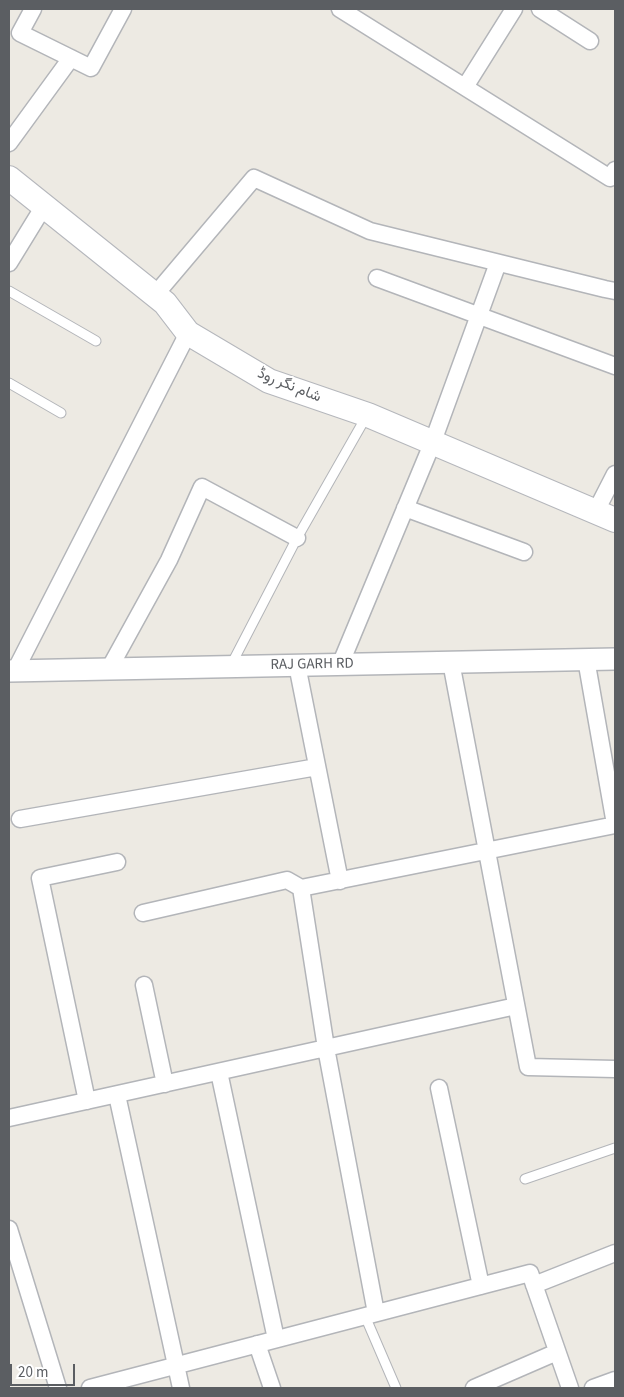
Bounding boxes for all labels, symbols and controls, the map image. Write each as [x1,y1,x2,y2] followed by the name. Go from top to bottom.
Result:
[254,365,324,407] street label: شام نگر روڈ
[270,655,354,675] street label: RAJ GARH RD
[12,1354,78,1386] scale bar
[18,1362,48,1383] text: 20 m

